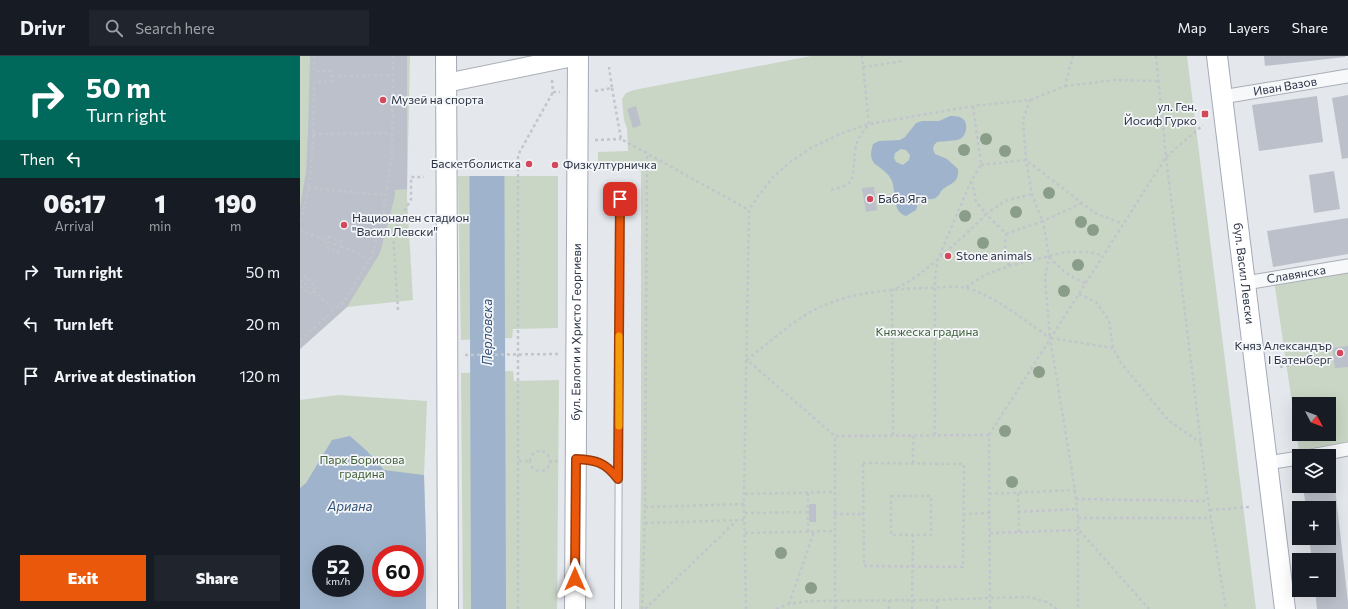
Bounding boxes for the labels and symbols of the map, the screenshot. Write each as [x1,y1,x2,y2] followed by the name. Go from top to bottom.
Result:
[1252,73,1318,98] street label: Иван Вазов
[391,92,484,106] place label: Музей на спорта
[378,95,388,105] marker: Музей на спорта
[1124,99,1197,127] place label: ул. Ген. Йосиф Гурко
[1200,109,1210,119] marker: ул. Ген. Йосиф Гурко
[431,156,521,170] place label: Баскетболистка
[563,157,657,171] place label: Физкултурничка
[524,159,534,169] marker: Баскетболистка
[550,160,560,170] marker: Физкултурничка
[603,182,637,216] pin
[878,191,927,205] place label: Баба Яга
[865,194,875,204] marker: Баба Яга
[352,210,469,238] place label: Национален стадион "Васил Левски"
[339,220,349,230] marker: Национален стадион "Васил Левски"
[1232,222,1258,325] street label: бул. Васил Левски
[568,243,583,421] street label: бул. Евлоги и Христо Георгиеви
[956,248,1032,262] place label: Stone animals
[943,251,953,261] marker: Stone animals
[1266,262,1327,285] street label: Славянска
[479,299,495,365] water label: Перловска
[875,324,979,338] park label: Княжеска градина
[1235,338,1332,366] place label: Княз Александър I Батенберг
[1335,348,1345,358] marker: Княз Александър I Батенберг
[1292,397,1336,441] north arrow
[319,452,405,480] park label: Парк Борисова градина
[327,498,373,514] water label: Ариана
[372,545,424,597] speed limit sign: 60
[554,558,596,600] position arrow

